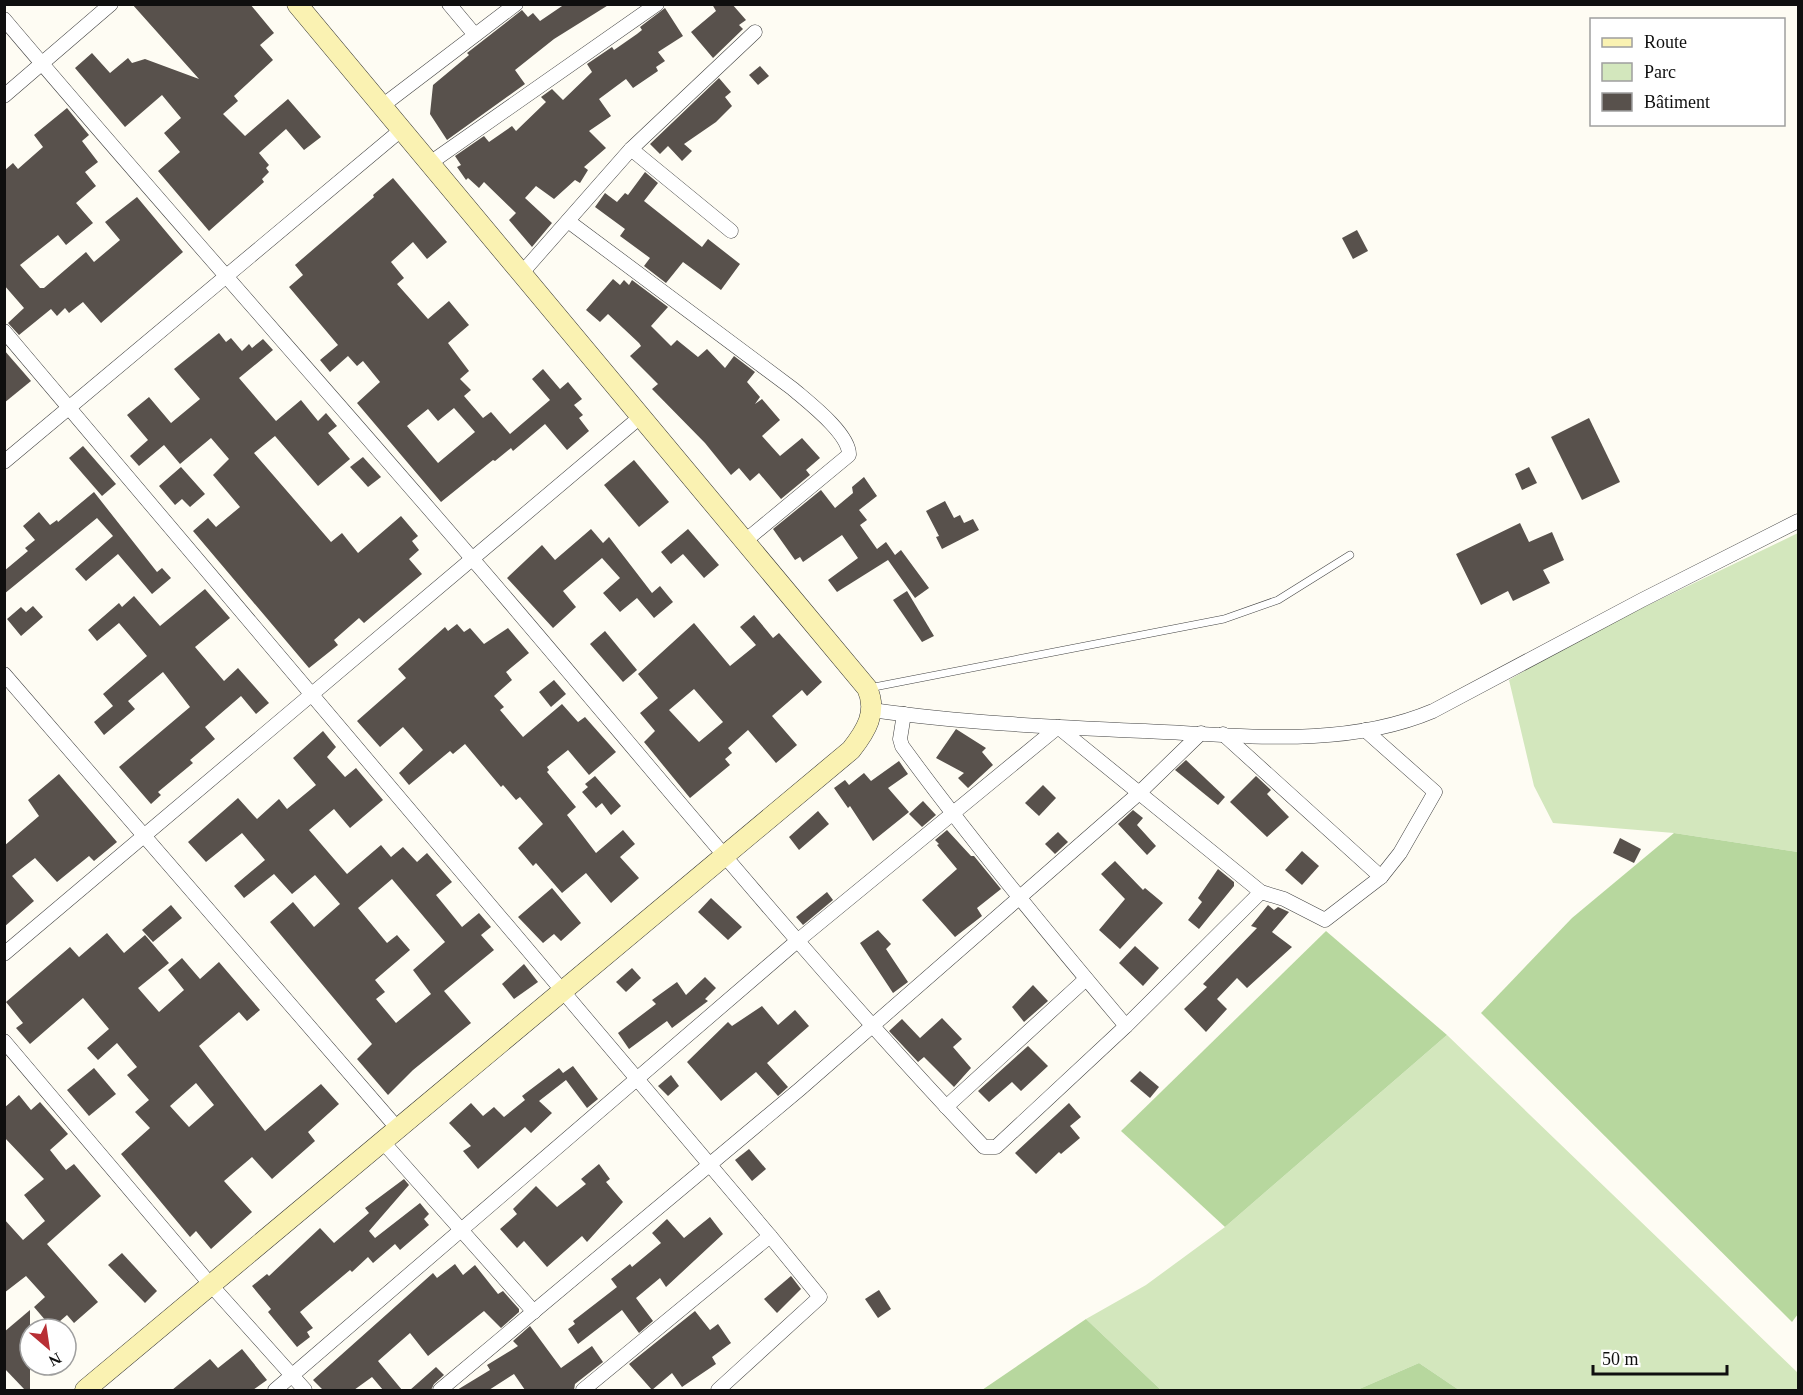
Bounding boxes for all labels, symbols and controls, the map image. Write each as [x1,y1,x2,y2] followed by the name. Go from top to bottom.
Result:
[1590,18,1785,126] legend
[1644,32,1687,52] text: Route
[1644,62,1676,82] text: Parc
[1644,92,1710,112] text: Bâtiment
[18,1317,78,1377] north arrow
[1593,1338,1726,1376] scale bar
[45,1349,64,1370] text: N
[1602,1349,1639,1369] text: 50 m

